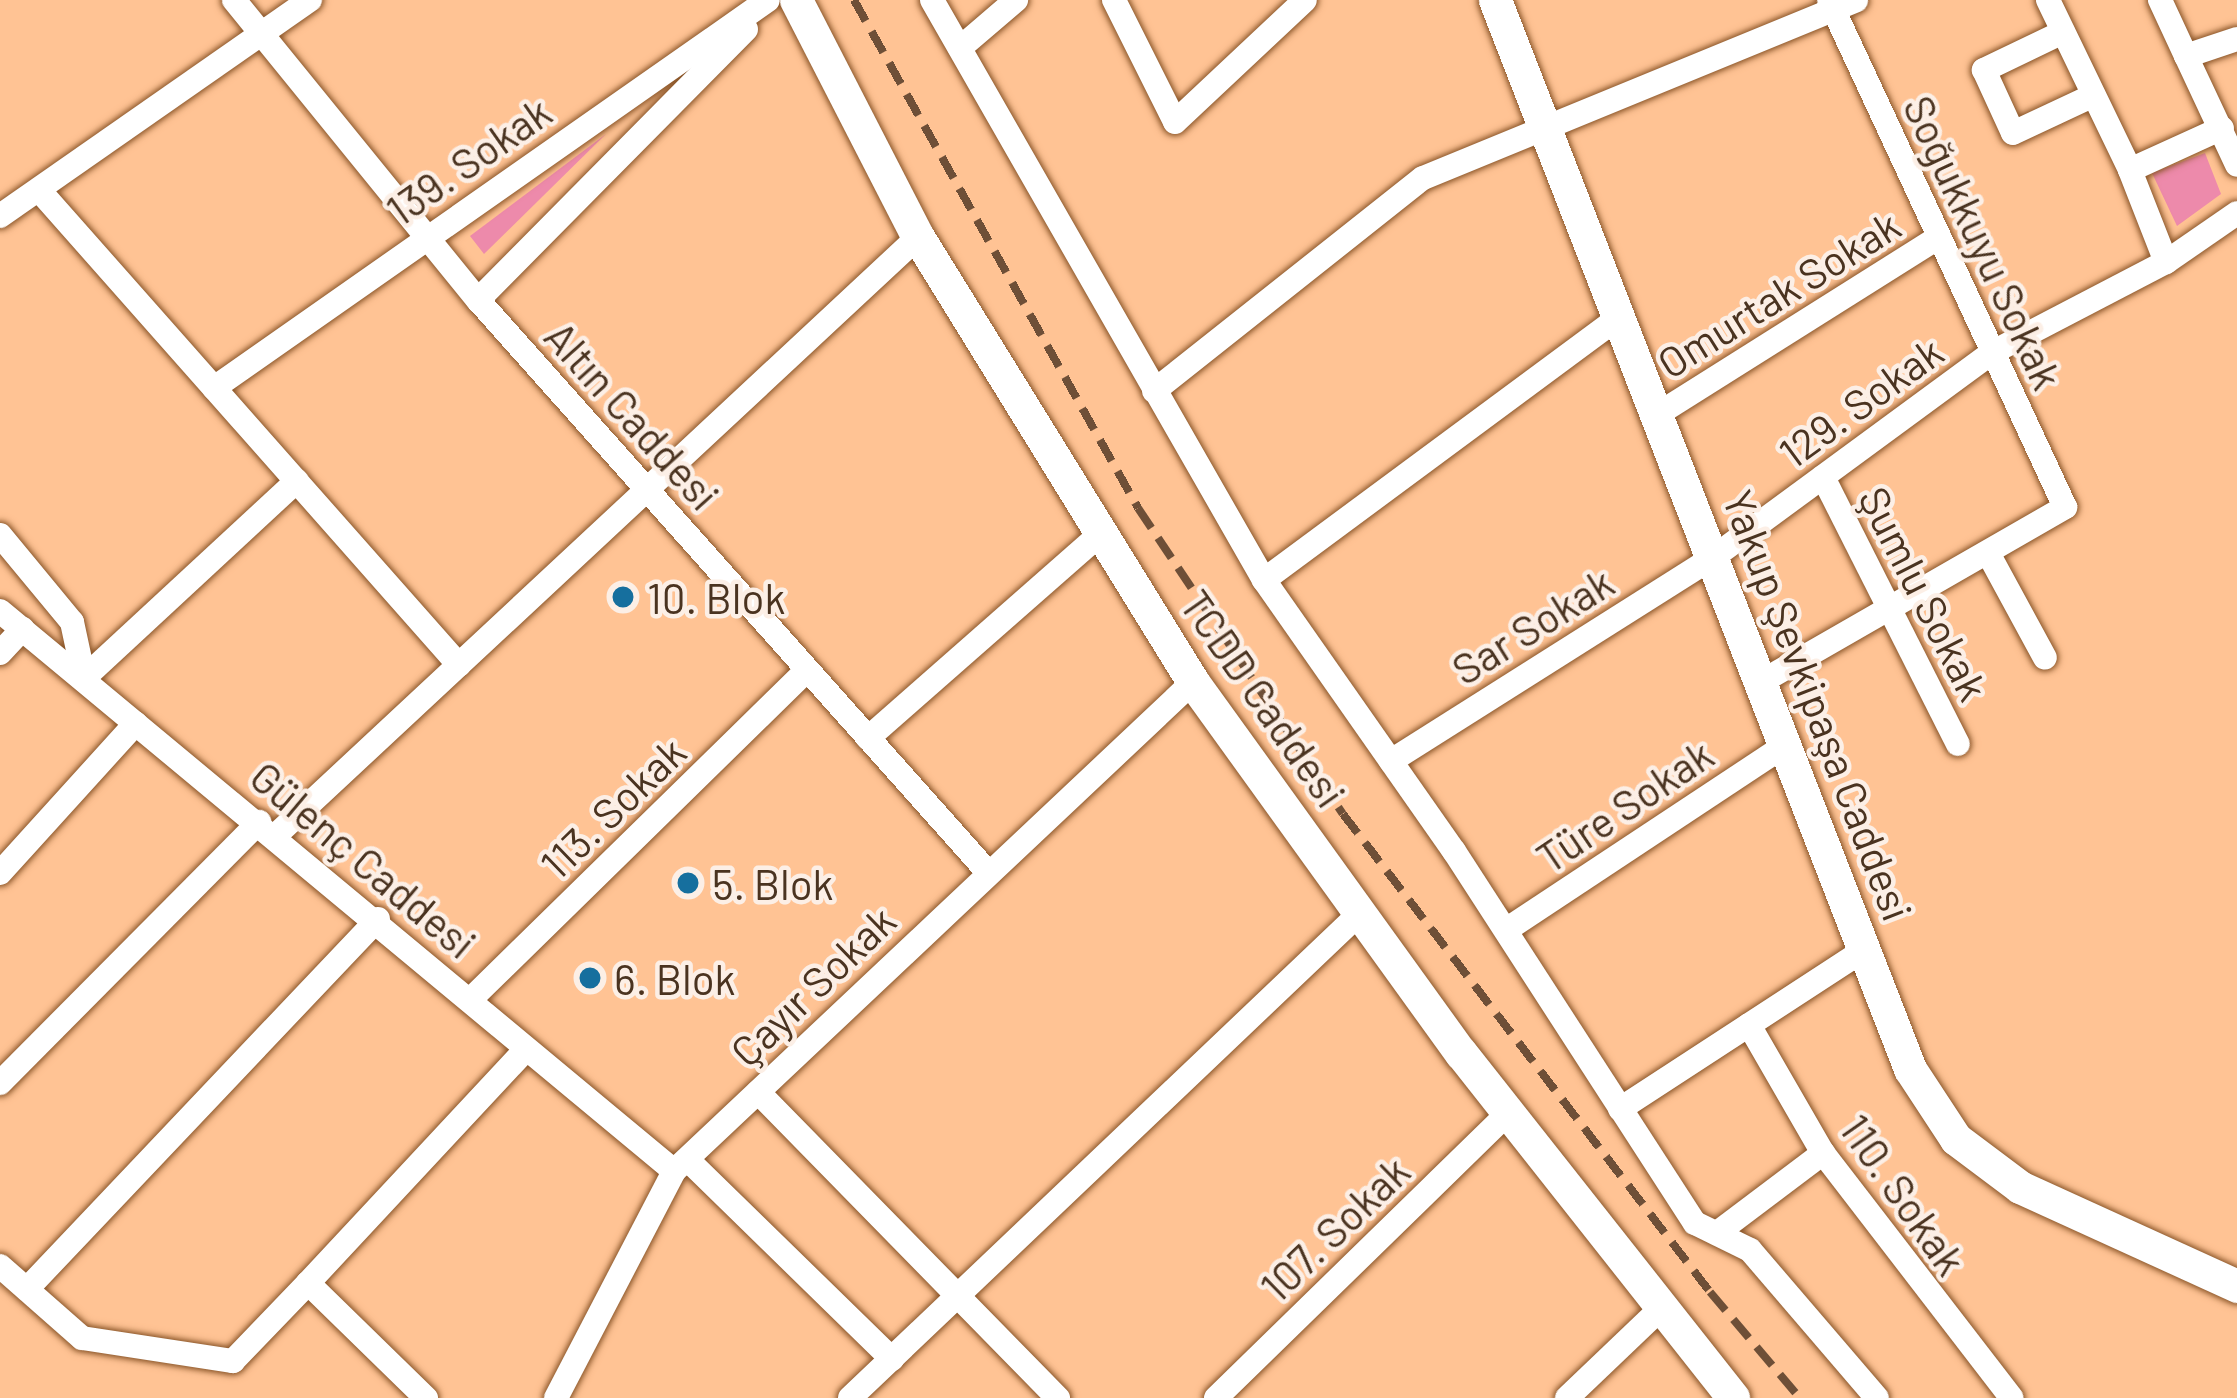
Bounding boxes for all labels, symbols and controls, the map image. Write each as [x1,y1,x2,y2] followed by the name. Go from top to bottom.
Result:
[376,85,560,235] street label: 139. Sokak
[1894,87,2074,397] street label: Soğukkuyu Sokak
[1648,198,1908,388] street label: Omurtak Sokak
[535,311,731,519] street label: Altın Caddesi
[1768,325,1952,477] street label: 129. Sokak
[1850,478,2000,708] street label: Şumlu Sokak
[1714,483,1924,927] street label: Yakup Şevkipaşa Caddesi
[1442,556,1622,694] street label: Sar Sokak
[647,572,785,622] place label: 10. Blok
[1171,580,1357,816] street label: TCDD Caddesi
[610,584,636,610] marker: 10. Blok
[529,726,695,888] street label: 113. Sokak
[1527,728,1721,882] street label: Türe Sokak
[241,750,487,968] street label: Gülenç Caddesi
[712,858,834,908] place label: 5. Blok
[675,870,701,896] marker: 5. Blok
[719,894,905,1076] street label: Çayır Sokak
[614,953,736,1003] place label: 6. Blok
[577,965,603,991] marker: 6. Blok
[1831,1104,1977,1284] street label: 110. Sokak
[1249,1145,1419,1311] street label: 107. Sokak

